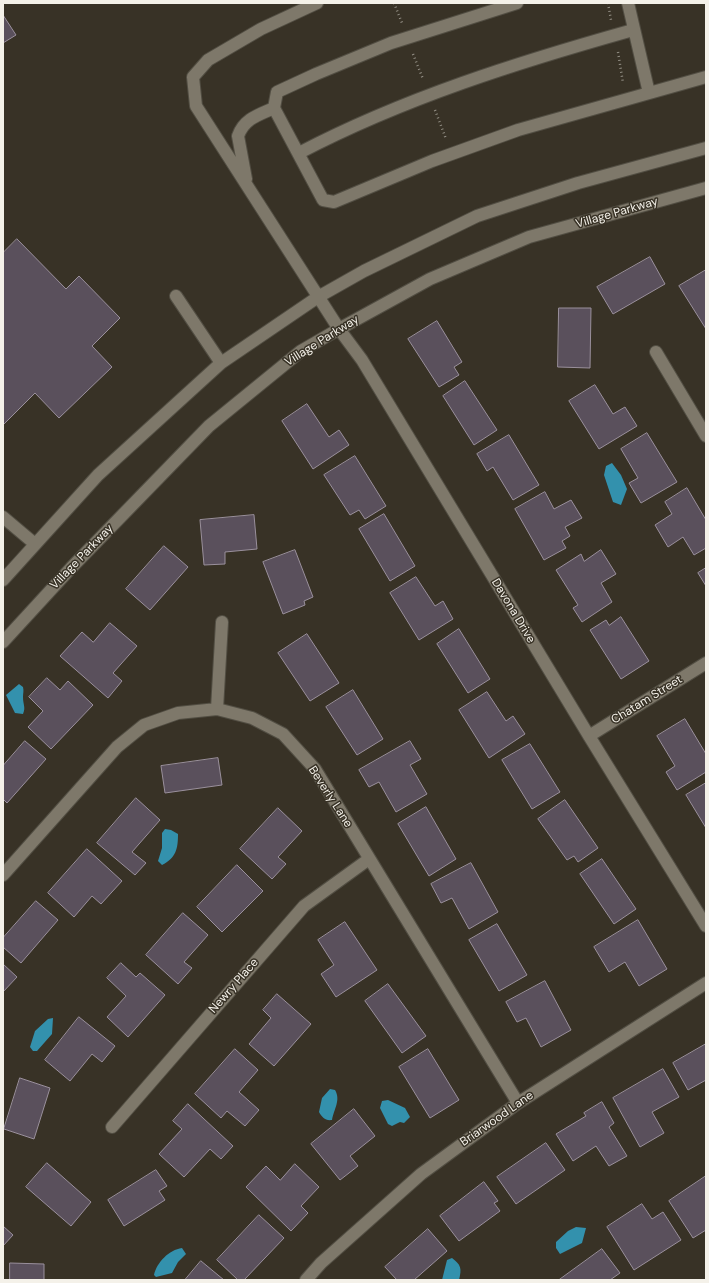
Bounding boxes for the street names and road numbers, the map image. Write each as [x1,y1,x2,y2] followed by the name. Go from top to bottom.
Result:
[574,194,660,232] street label: Village Parkway
[282,312,362,370] street label: Village Parkway
[47,521,117,593] street label: Village Parkway
[488,576,538,646] street label: Davona Drive
[609,672,685,728] street label: Chatam Street
[305,764,355,830] street label: Beverly Lane
[206,956,262,1016] street label: Newry Place
[458,1088,536,1150] street label: Briarwood Lane

